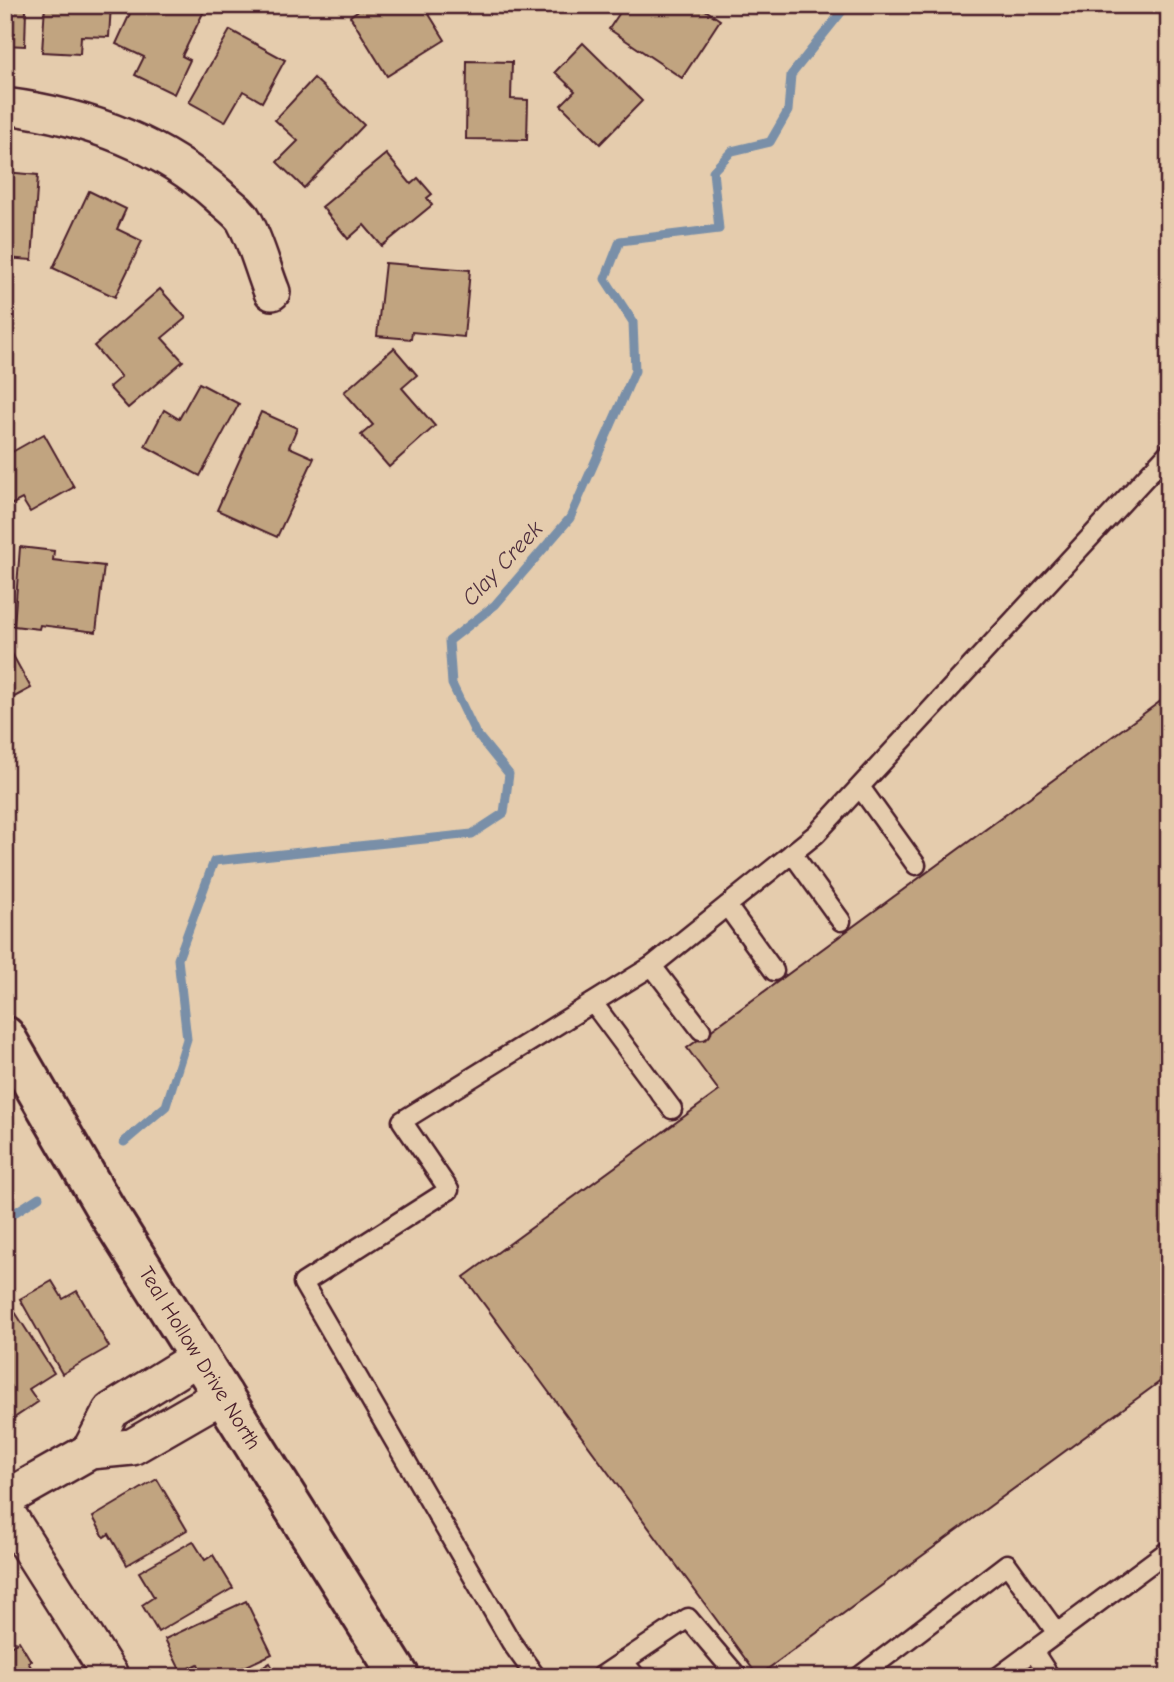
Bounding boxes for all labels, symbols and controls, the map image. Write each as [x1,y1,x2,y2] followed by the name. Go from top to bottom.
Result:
[456,515,549,611] water label: Clay Creek
[134,1262,266,1454] street label: Teal Hollow Drive North

